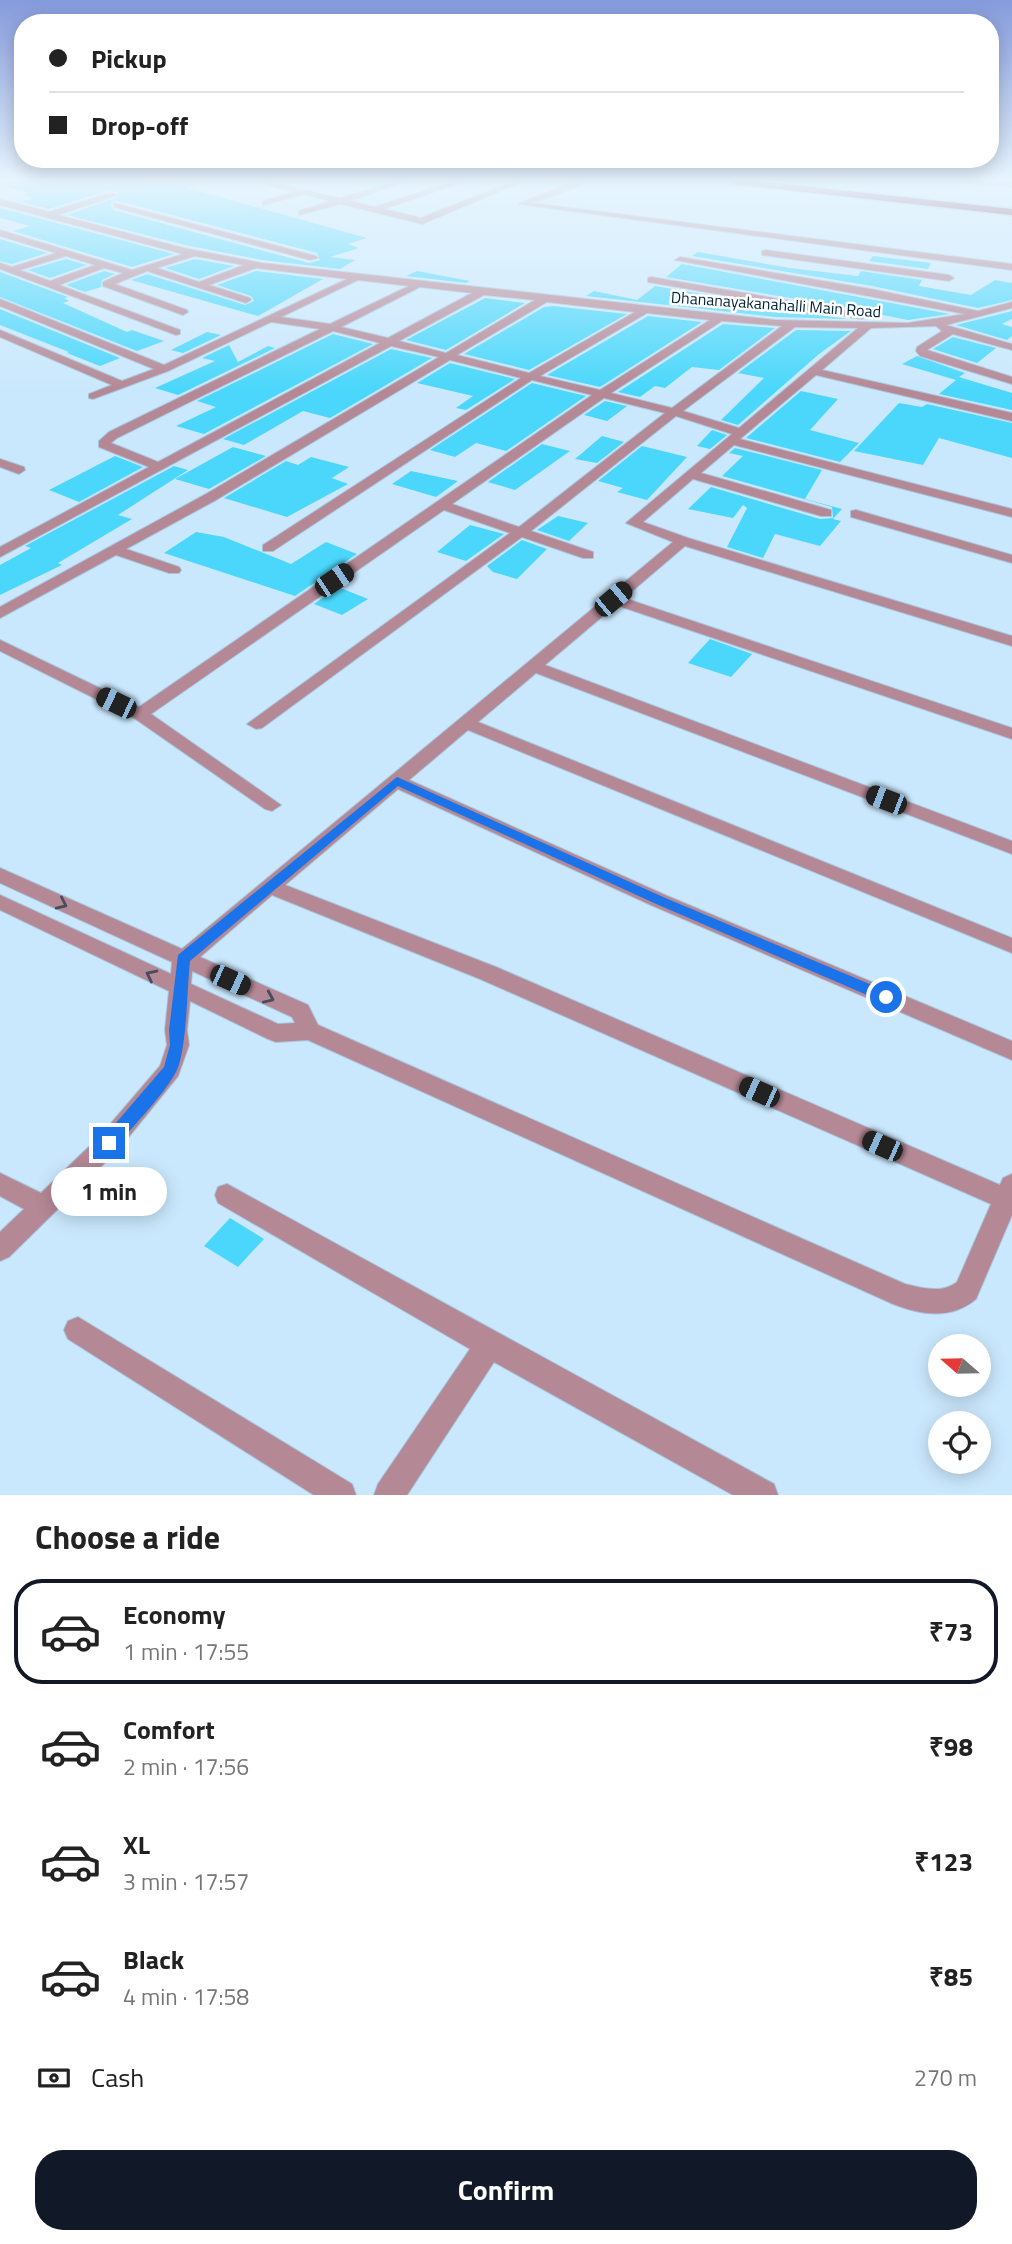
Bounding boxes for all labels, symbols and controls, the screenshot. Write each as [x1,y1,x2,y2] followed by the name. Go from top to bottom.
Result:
[91,39,167,78] text: Pickup
[91,106,188,145] text: Drop-off
[670,285,882,323] street label: Dhananayakanahalli Main Road
[311,560,358,600] car
[591,577,636,621] car
[93,684,140,722] car
[863,783,910,817] car
[55,895,67,909] one-way arrow
[207,962,254,998] car
[146,969,158,983] one-way arrow
[870,981,902,1013] route start
[262,990,274,1004] one-way arrow
[736,1074,783,1110] car
[93,1127,125,1159] route end
[859,1128,906,1164] car
[51,1168,167,1216] callout: 1 min
[81,1174,137,1209] text: 1 min
[928,1334,990,1396] north arrow
[928,1334,991,1474] map controls
[928,1411,991,1474] button: locate
[35,1513,220,1561] text: Choose a ride
[123,1595,225,1634] text: Economy
[39,1600,102,1663] icon: car
[929,1612,973,1651] text: ₹73
[123,1634,249,1669] text: 1 min · 17:55
[123,1710,215,1749] text: Comfort
[39,1715,102,1778] icon: car
[929,1727,973,1766] text: ₹98
[123,1749,249,1784] text: 2 min · 17:56
[123,1825,150,1864] text: XL
[39,1830,102,1893] icon: car
[914,1842,973,1881] text: ₹123
[123,1864,249,1899] text: 3 min · 17:57
[123,1940,184,1979] text: Black
[39,1945,102,2008] icon: car
[929,1957,973,1996] text: ₹85
[123,1979,249,2014] text: 4 min · 17:58
[91,2058,144,2097] text: Cash
[35,2059,73,2097] icon: cash
[914,2060,977,2095] text: 270 m
[35,2150,977,2230] button: Confirm

